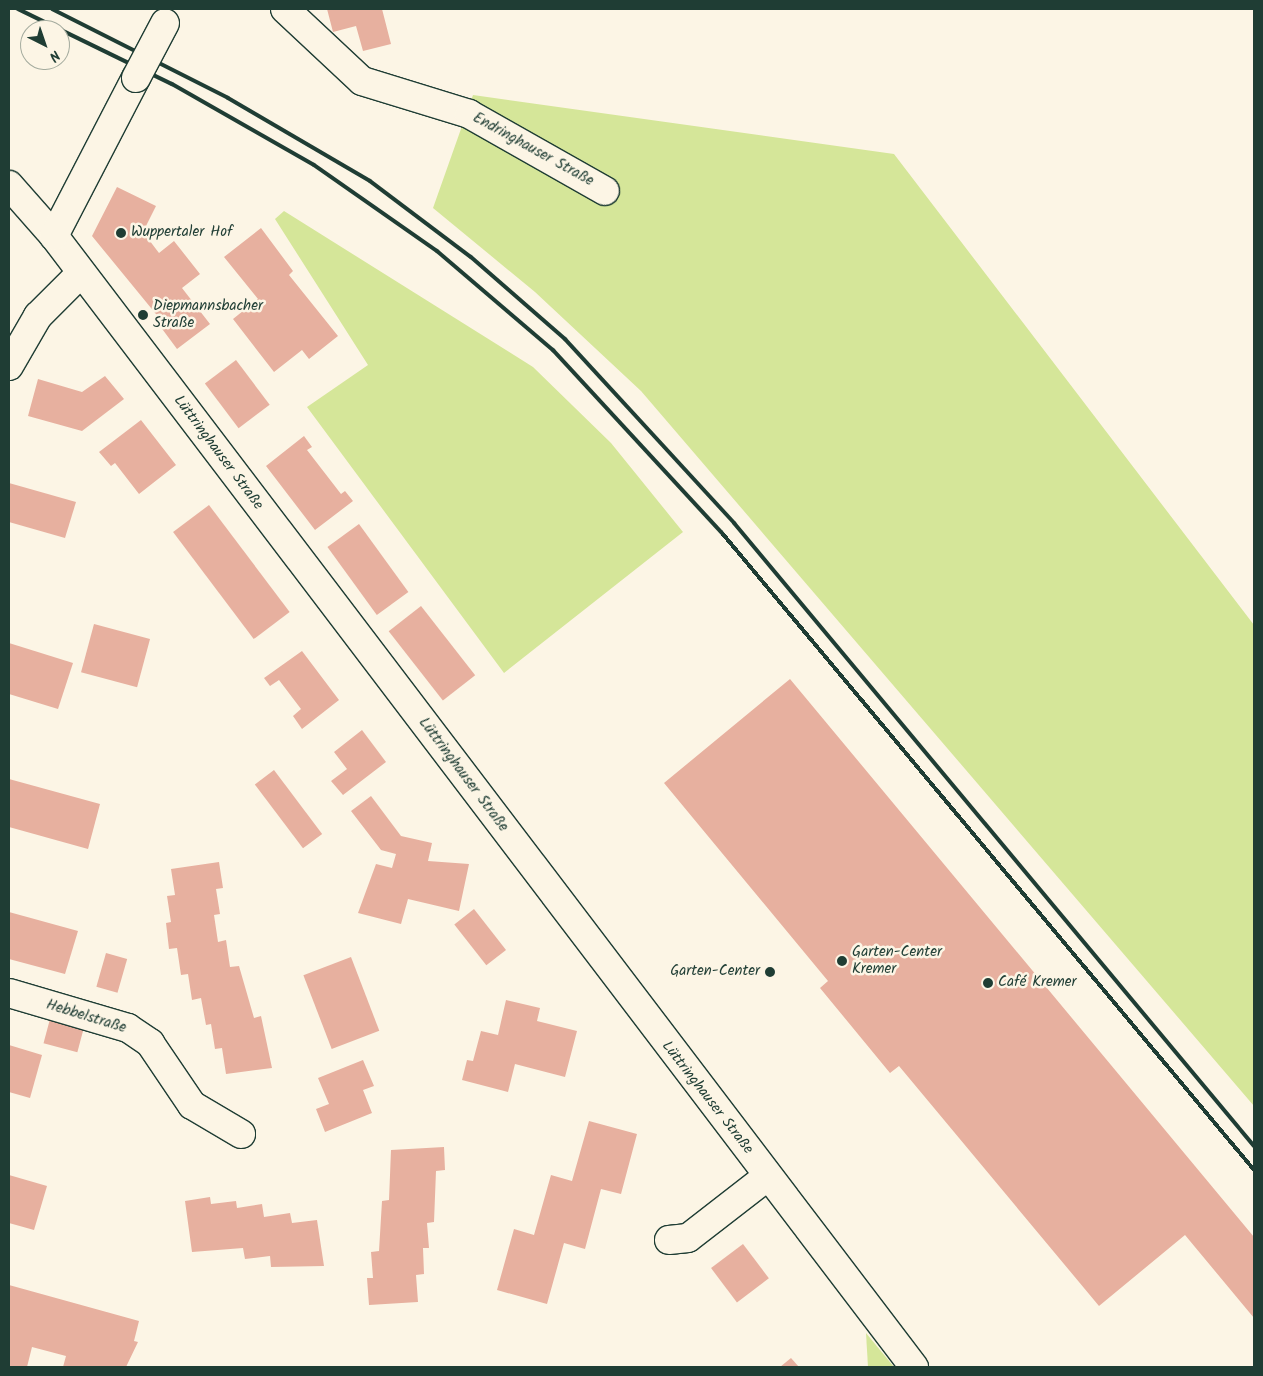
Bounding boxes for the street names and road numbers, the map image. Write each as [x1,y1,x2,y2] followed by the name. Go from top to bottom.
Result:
[469,109,597,191] street label: Endringhauser Straße
[169,392,267,514] street label: Lüttringhauser Straße
[414,714,512,836] street label: Lüttringhauser Straße
[44,996,128,1038] street label: Hebbelstraße
[657,1038,757,1158] street label: Lüttringhauser Straße

